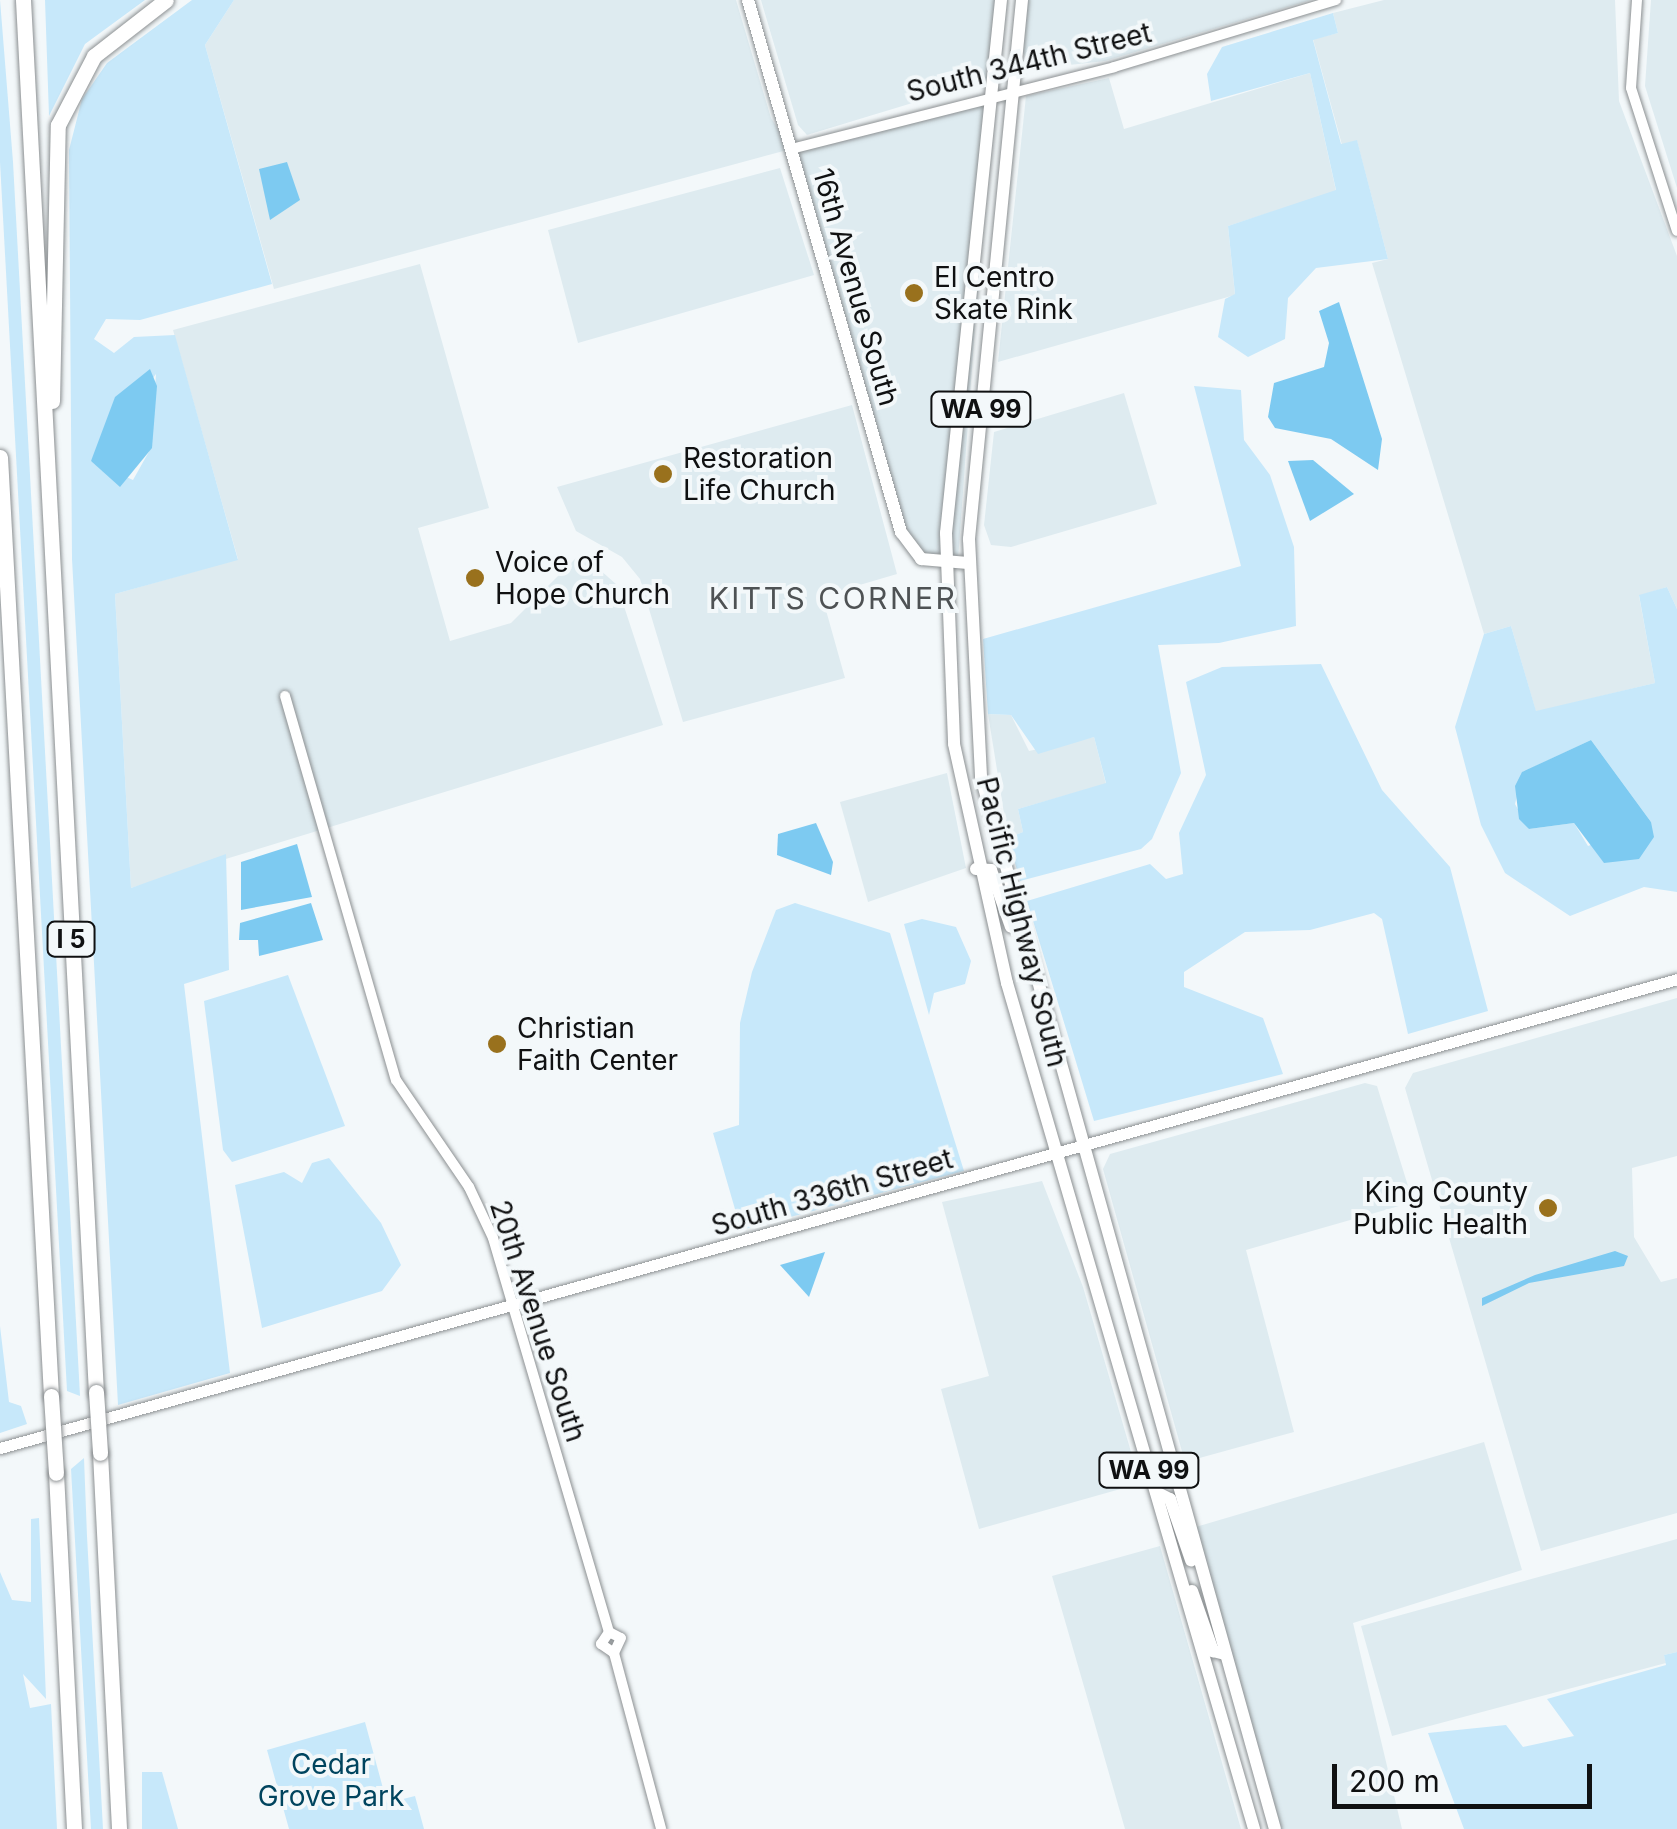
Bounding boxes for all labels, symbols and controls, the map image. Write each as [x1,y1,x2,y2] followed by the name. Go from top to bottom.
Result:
[903,15,1155,109] street label: South 344th Street
[806,164,906,410] street label: 16th Avenue South
[934,260,1073,326] place label: El Centro Skate Rink
[903,282,925,304] marker: El Centro Skate Rink
[928,389,1034,429] road number: WA 99
[683,441,836,507] place label: Restoration Life Church
[652,463,674,485] marker: Restoration Life Church
[495,545,670,611] place label: Voice of Hope Church
[464,567,486,589] marker: Voice of Hope Church
[709,580,957,616] district label: KITTS CORNER
[970,774,1074,1070] street label: Pacific Highway South
[46,919,96,959] road number: I 5
[517,1011,678,1077] place label: Christian Faith Center
[486,1033,508,1055] marker: Christian Faith Center
[707,1141,957,1243] street label: South 336th Street
[1353,1175,1528,1241] place label: King County Public Health
[483,1196,593,1446] street label: 20th Avenue South
[1537,1197,1559,1219] marker: King County Public Health
[1096,1450,1202,1490] road number: WA 99
[1337,1744,1597,1806] scale bar
[258,1747,404,1813] park label: Cedar Grove Park
[1349,1763,1440,1799] text: 200 m

